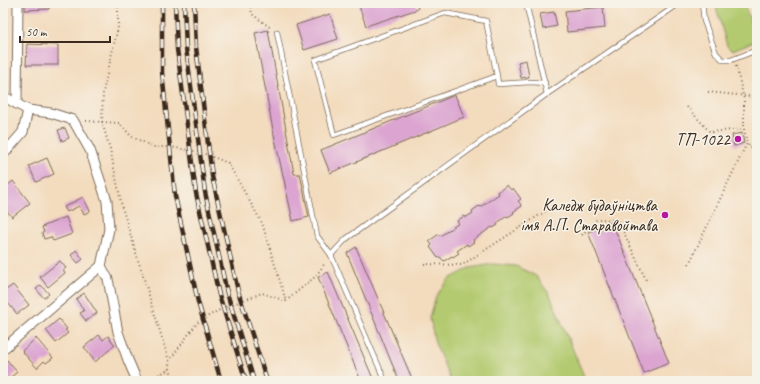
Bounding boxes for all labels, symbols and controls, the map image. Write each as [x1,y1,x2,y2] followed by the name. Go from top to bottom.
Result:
[20,18,110,44] scale bar
[26,24,48,40] text: 50 m
[676,129,731,150] place label: ТП-1022
[733,134,743,144] marker: ТП-1022
[520,195,659,236] place label: Каледж будаўніцтва імя А.П. Старавойтава
[660,210,670,220] marker: Каледж будаўніцтва імя А.П. Старавойтава

